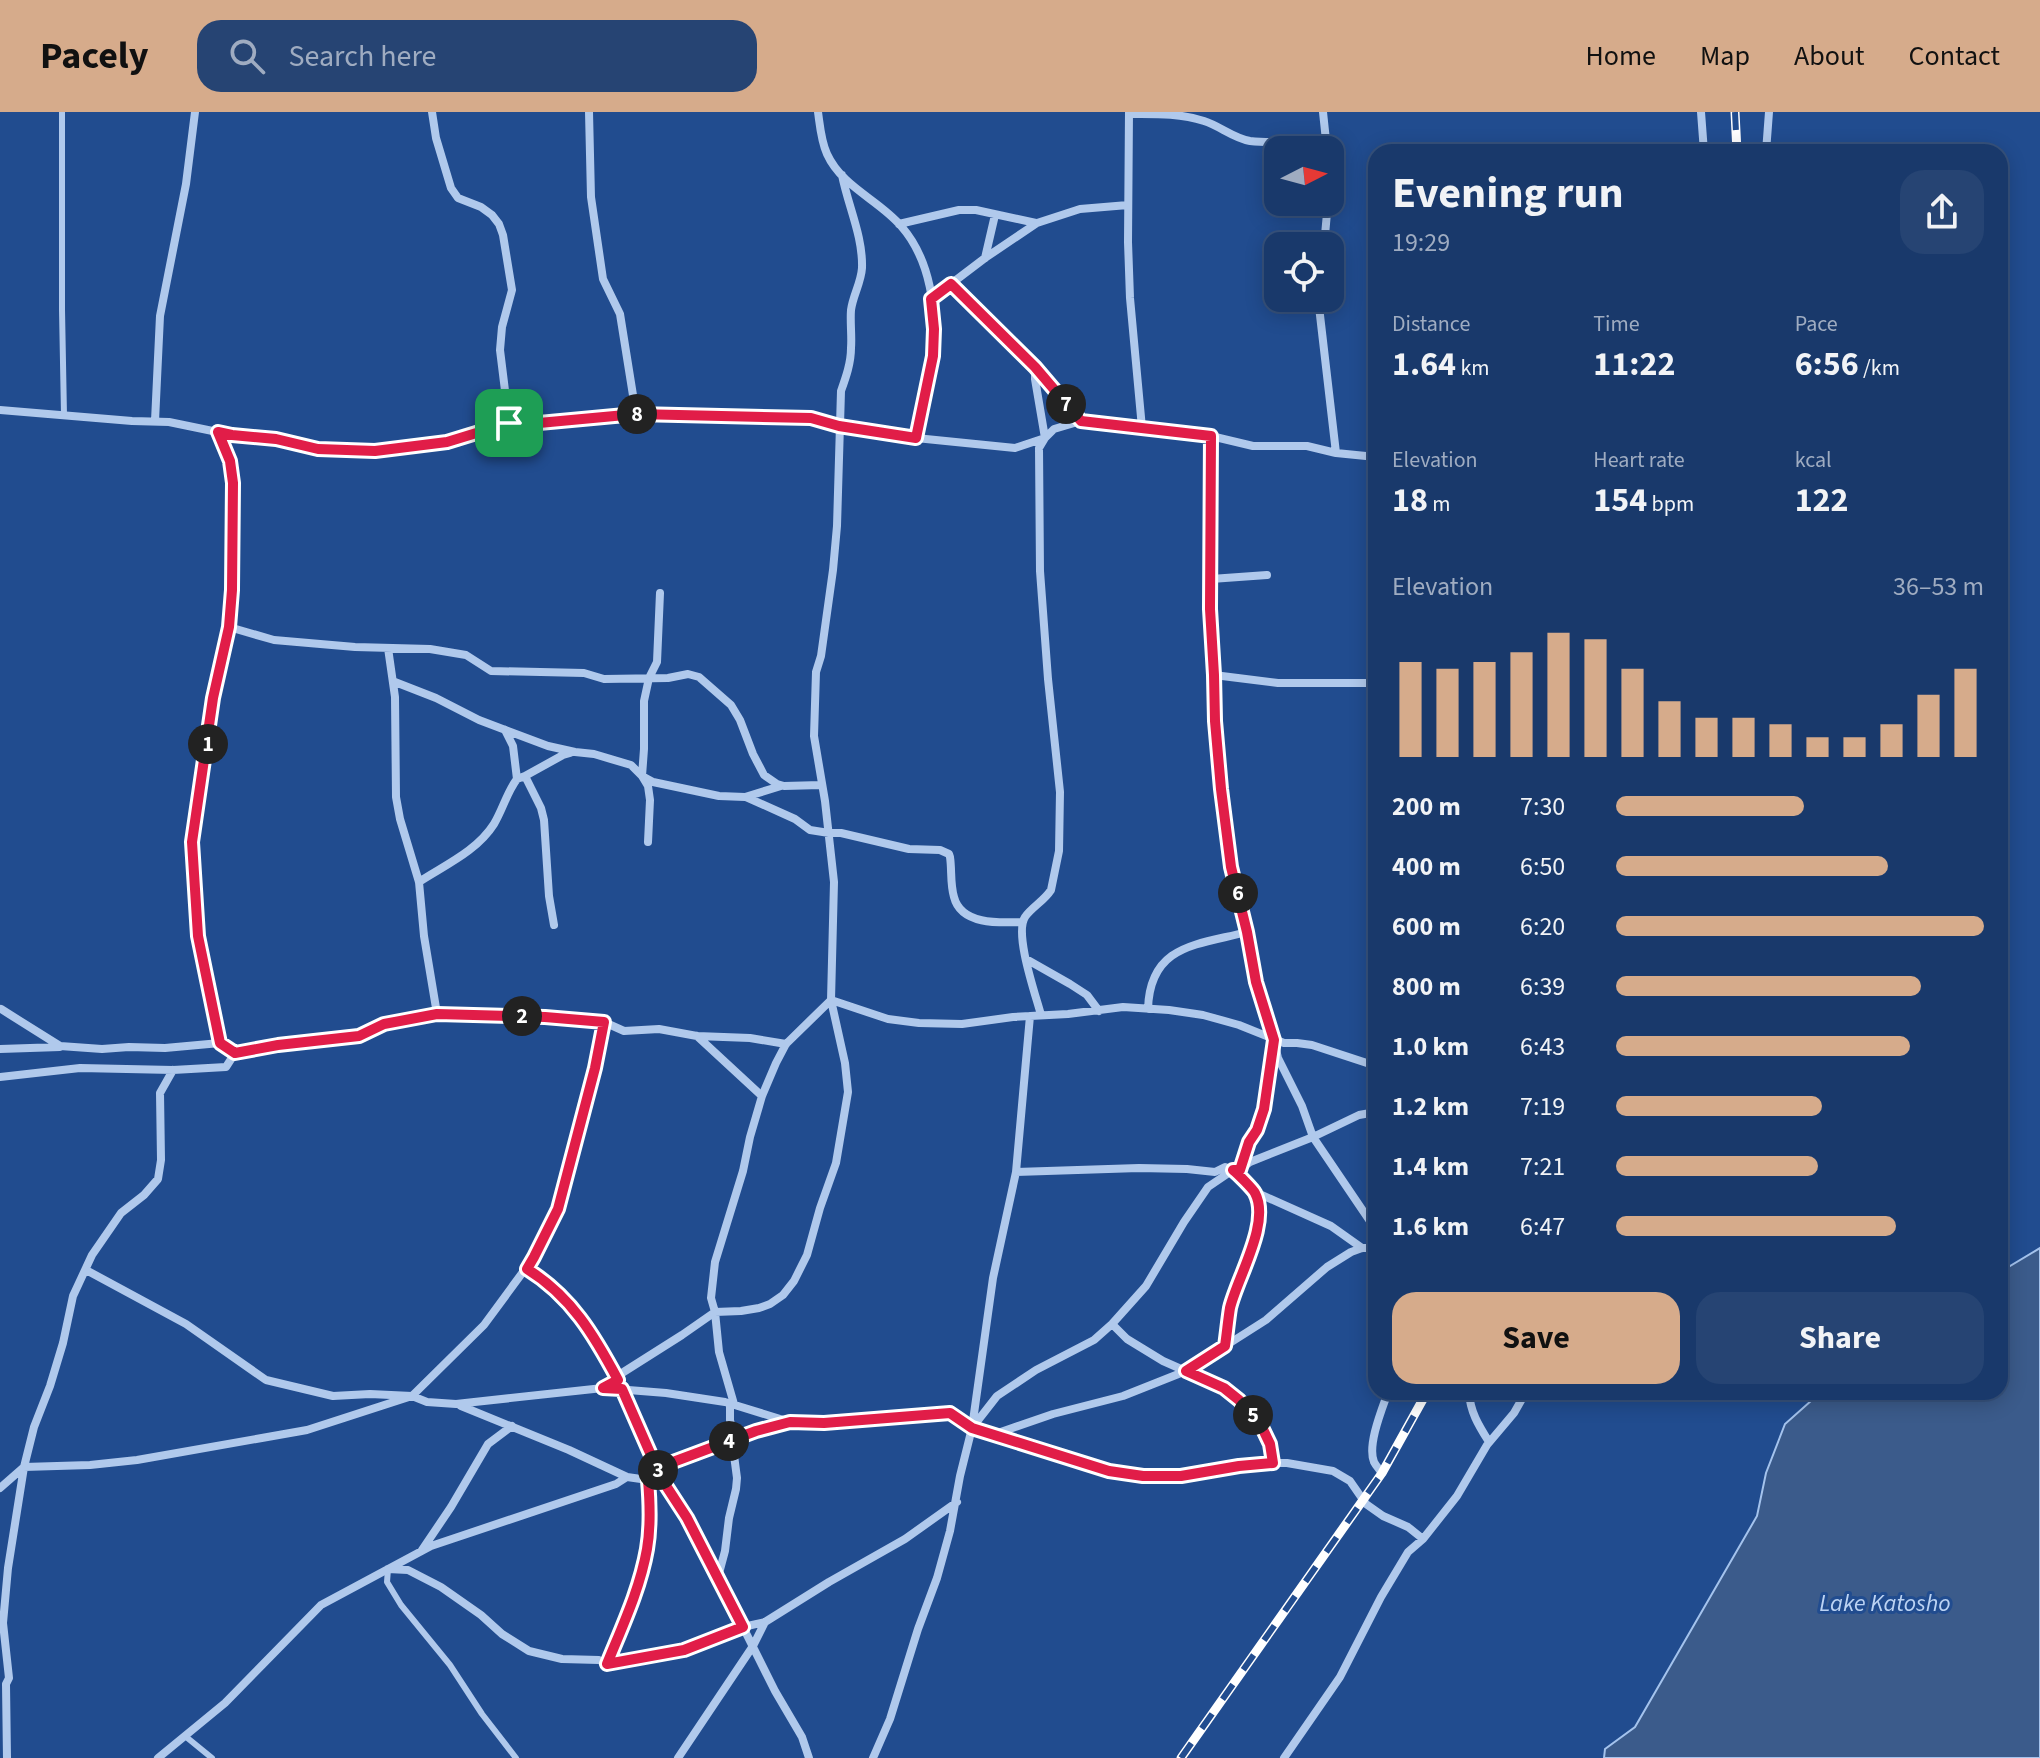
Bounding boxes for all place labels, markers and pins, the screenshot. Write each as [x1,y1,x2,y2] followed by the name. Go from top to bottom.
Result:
[1046,384,1086,424] pin: 7
[475,389,543,457] pin
[617,394,657,434] pin: 8
[188,724,228,764] pin: 1
[1218,873,1258,913] pin: 6
[502,996,542,1036] pin: 2
[1233,1395,1273,1435] pin: 5
[709,1421,749,1461] pin: 4
[638,1450,678,1490] pin: 3

